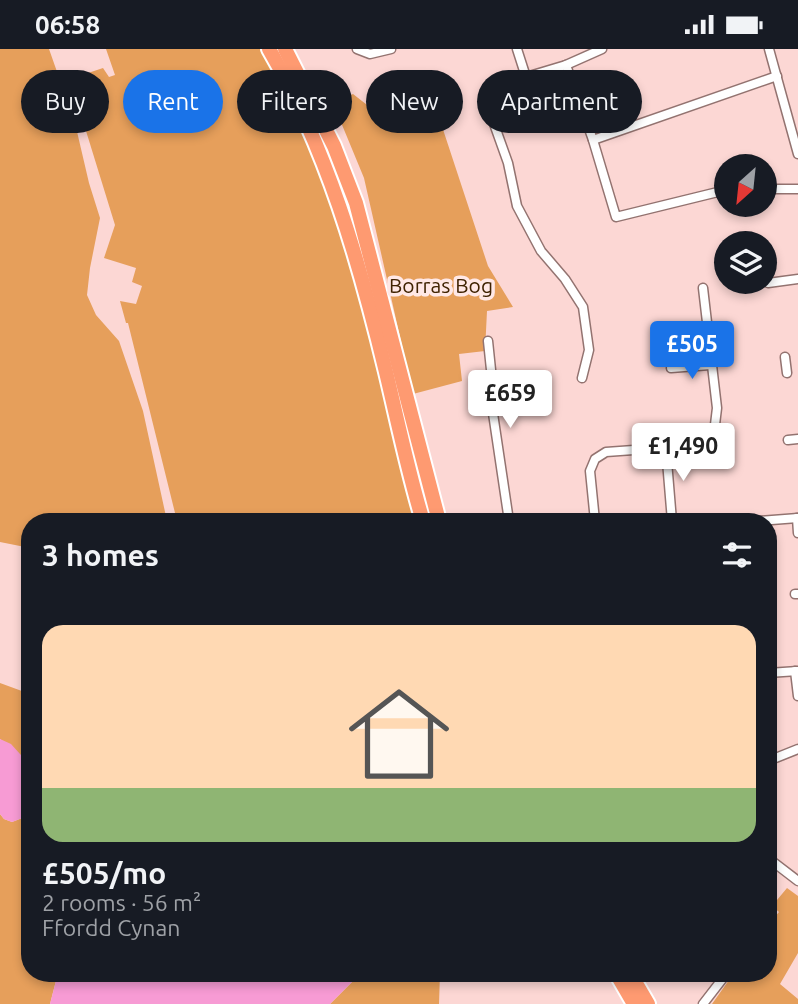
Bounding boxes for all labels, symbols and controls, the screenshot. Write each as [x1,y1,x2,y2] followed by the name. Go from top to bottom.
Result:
[35,10,100,39] text: 06:58
[21,70,109,133] chip: Buy
[123,70,223,133] chip: Rent
[237,70,352,133] chip: Filters
[366,70,463,133] chip: New
[477,70,642,133] chip: Apartment
[714,154,777,217] north arrow
[714,154,777,294] map controls
[714,231,777,294] button: layers
[389,273,493,297] park label: Borras Bog
[651,321,733,381] pin: £505
[666,331,718,356] text: £505
[469,371,551,430] pin: £659
[484,380,536,405] text: £659
[626,423,740,483] pin: £1,490
[648,433,718,458] text: £1,490
[718,536,756,574] icon: filters
[42,538,159,572] text: 3 homes
[336,671,462,797] icon: home
[42,856,166,890] text: £505/mo
[42,890,201,915] text: 2 rooms · 56 m²
[42,915,180,940] text: Ffordd Cynan

